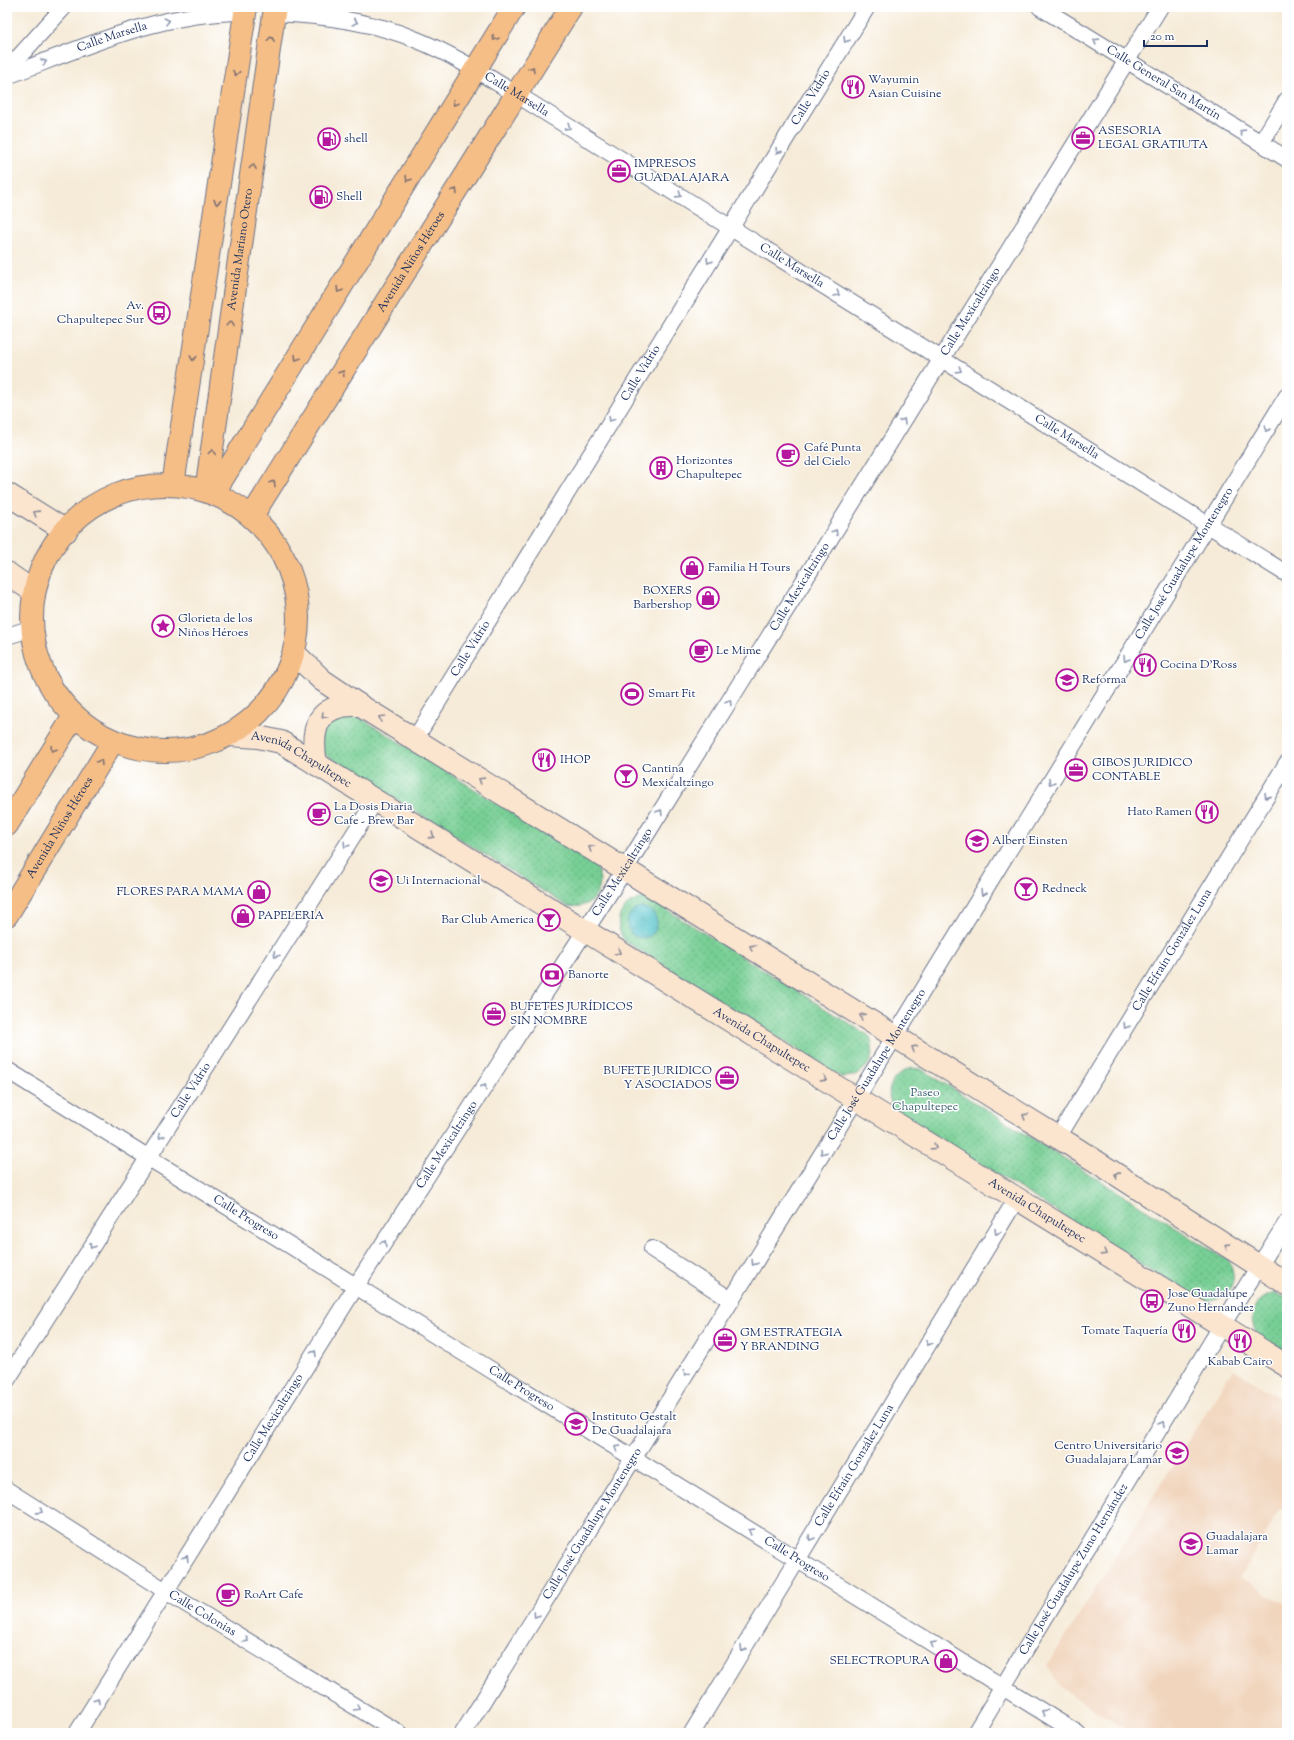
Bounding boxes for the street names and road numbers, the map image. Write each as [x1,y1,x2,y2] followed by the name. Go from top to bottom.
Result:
[74,17,150,57] street label: Calle Marsella
[1103,41,1224,125] street label: Calle General San Martín
[787,65,836,129] street label: Calle Vidrio
[481,68,553,122] street label: Calle Marsella
[223,187,258,312] street label: Avenida Mariano Otero
[373,208,450,316] street label: Avenida Niños Héroes
[756,239,828,293] street label: Calle Marsella
[936,263,1006,360] street label: Calle Mexicaltzingo
[617,341,665,405] street label: Calle Vidrio
[1031,410,1103,464] street label: Calle Marsella
[1131,484,1238,643] street label: Calle José Guadalupe Montenegro
[766,539,835,635] street label: Calle Mexicaltzingo
[446,617,495,680] street label: Calle Vidrio
[250,728,356,793] street label: Avenida Chapultepec
[22,773,98,882] street label: Avenida Niños Héroes
[588,824,658,920] street label: Calle Mexicaltzingo
[1128,885,1217,1015] street label: Calle Efraín González Luna
[823,985,931,1144] street label: Calle José Guadalupe Montenegro
[709,1003,814,1078] street label: Avenida Chapultepec
[166,1059,216,1122] street label: Calle Vidrio
[412,1097,482,1192] street label: Calle Mexicaltzingo
[984,1174,1090,1248] street label: Avenida Chapultepec
[209,1191,283,1246] street label: Calle Progreso
[485,1361,558,1416] street label: Calle Progreso
[239,1370,308,1466] street label: Calle Mexicaltzingo
[810,1400,899,1530] street label: Calle Efraín González Luna
[539,1444,647,1603] street label: Calle José Guadalupe Montenegro
[1015,1480,1133,1659] street label: Calle José Guadalupe Zuno Hernández
[760,1532,834,1587] street label: Calle Progreso
[165,1586,240,1641] street label: Calle Colonias

